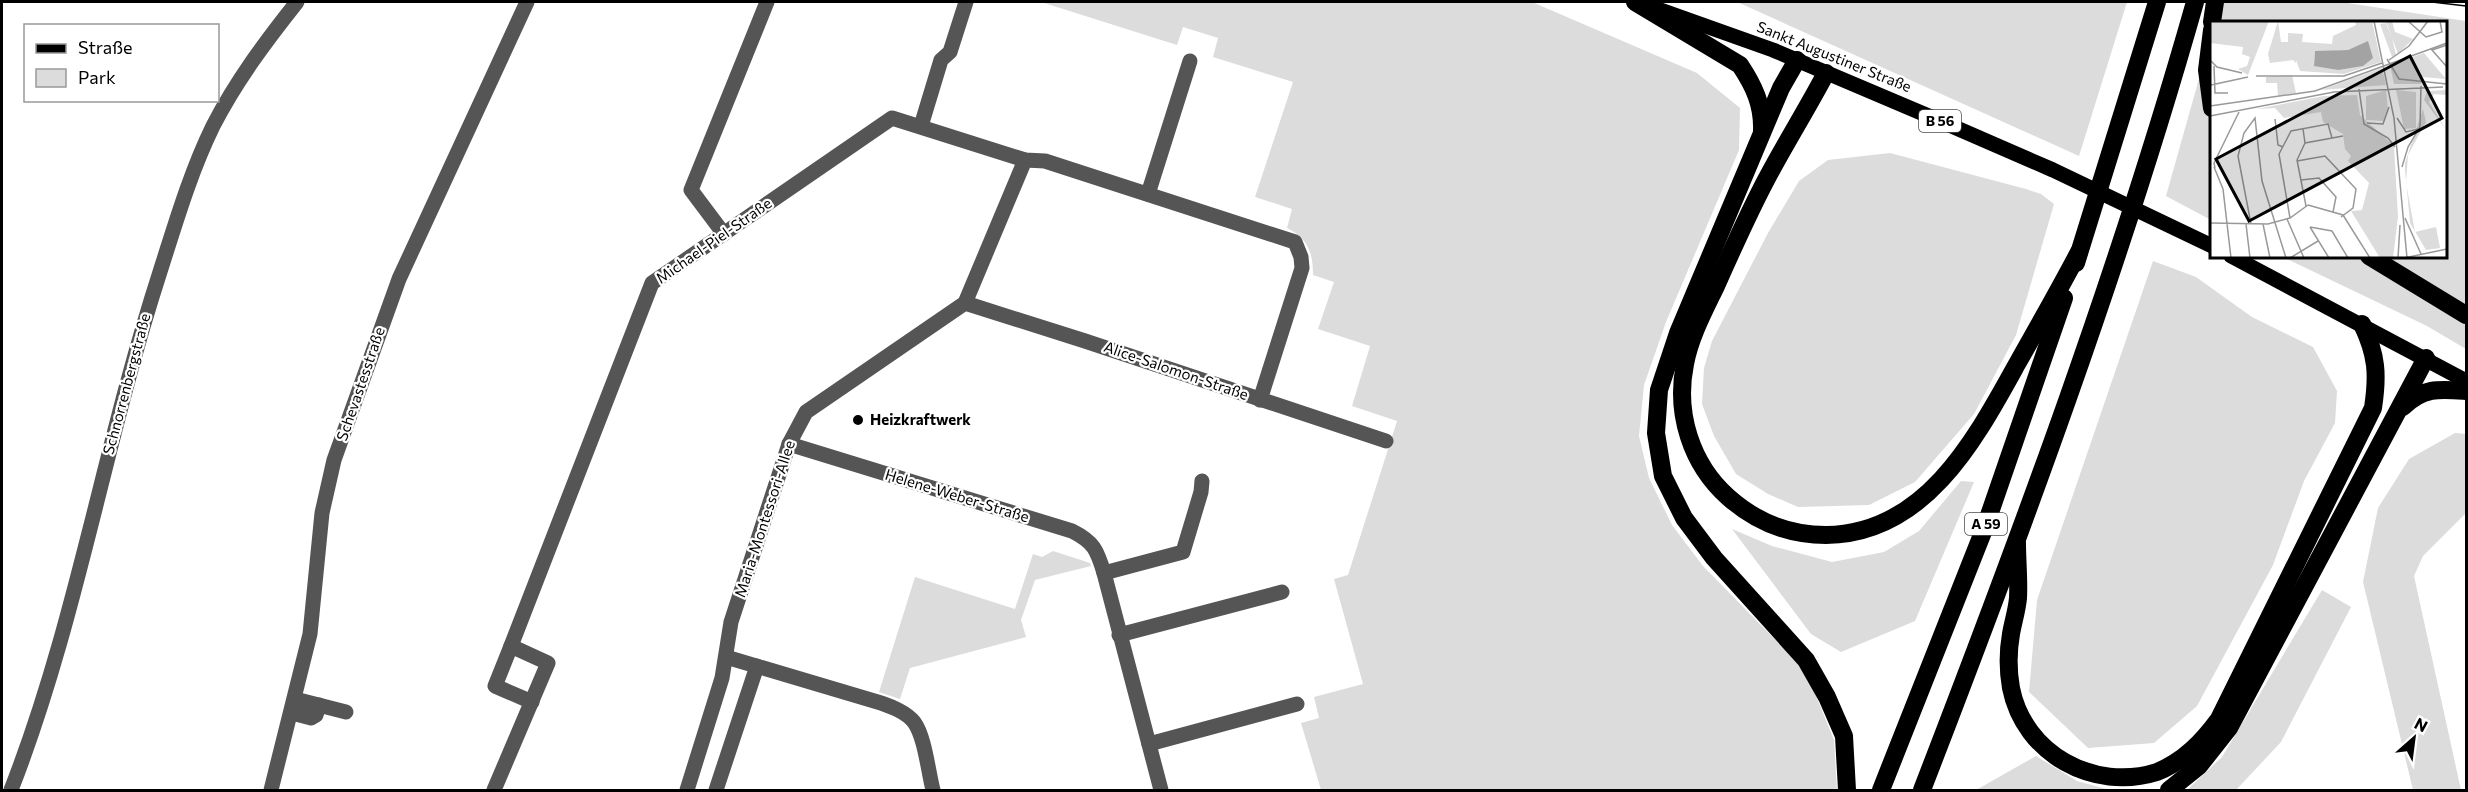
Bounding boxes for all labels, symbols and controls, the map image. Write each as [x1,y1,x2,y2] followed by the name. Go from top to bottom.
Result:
[1754,17,1914,95] street label: Sankt Augustiner Straße
[2210,21,2447,258] inset map
[24,24,219,102] legend
[78,36,133,58] text: Straße
[78,66,116,88] text: Park
[1919,110,1961,132] road number: B 56
[652,193,775,287] street label: Michael-Piel-Straße
[99,311,154,456] street label: Schnorrenbergstraße
[332,324,388,443] street label: Schevastesstraße
[1102,337,1251,403] street label: Alice-Salomon-Straße
[870,410,971,428] place label: Heizkraftwerk
[851,413,865,427] marker: Heizkraftwerk
[730,438,798,600] street label: Maria-Montessori-Allee
[883,465,1032,526] street label: Helene-Weber-Straße
[1965,513,2007,535] road number: A 59
[2384,708,2444,768] north arrow
[2412,713,2431,736] text: N

